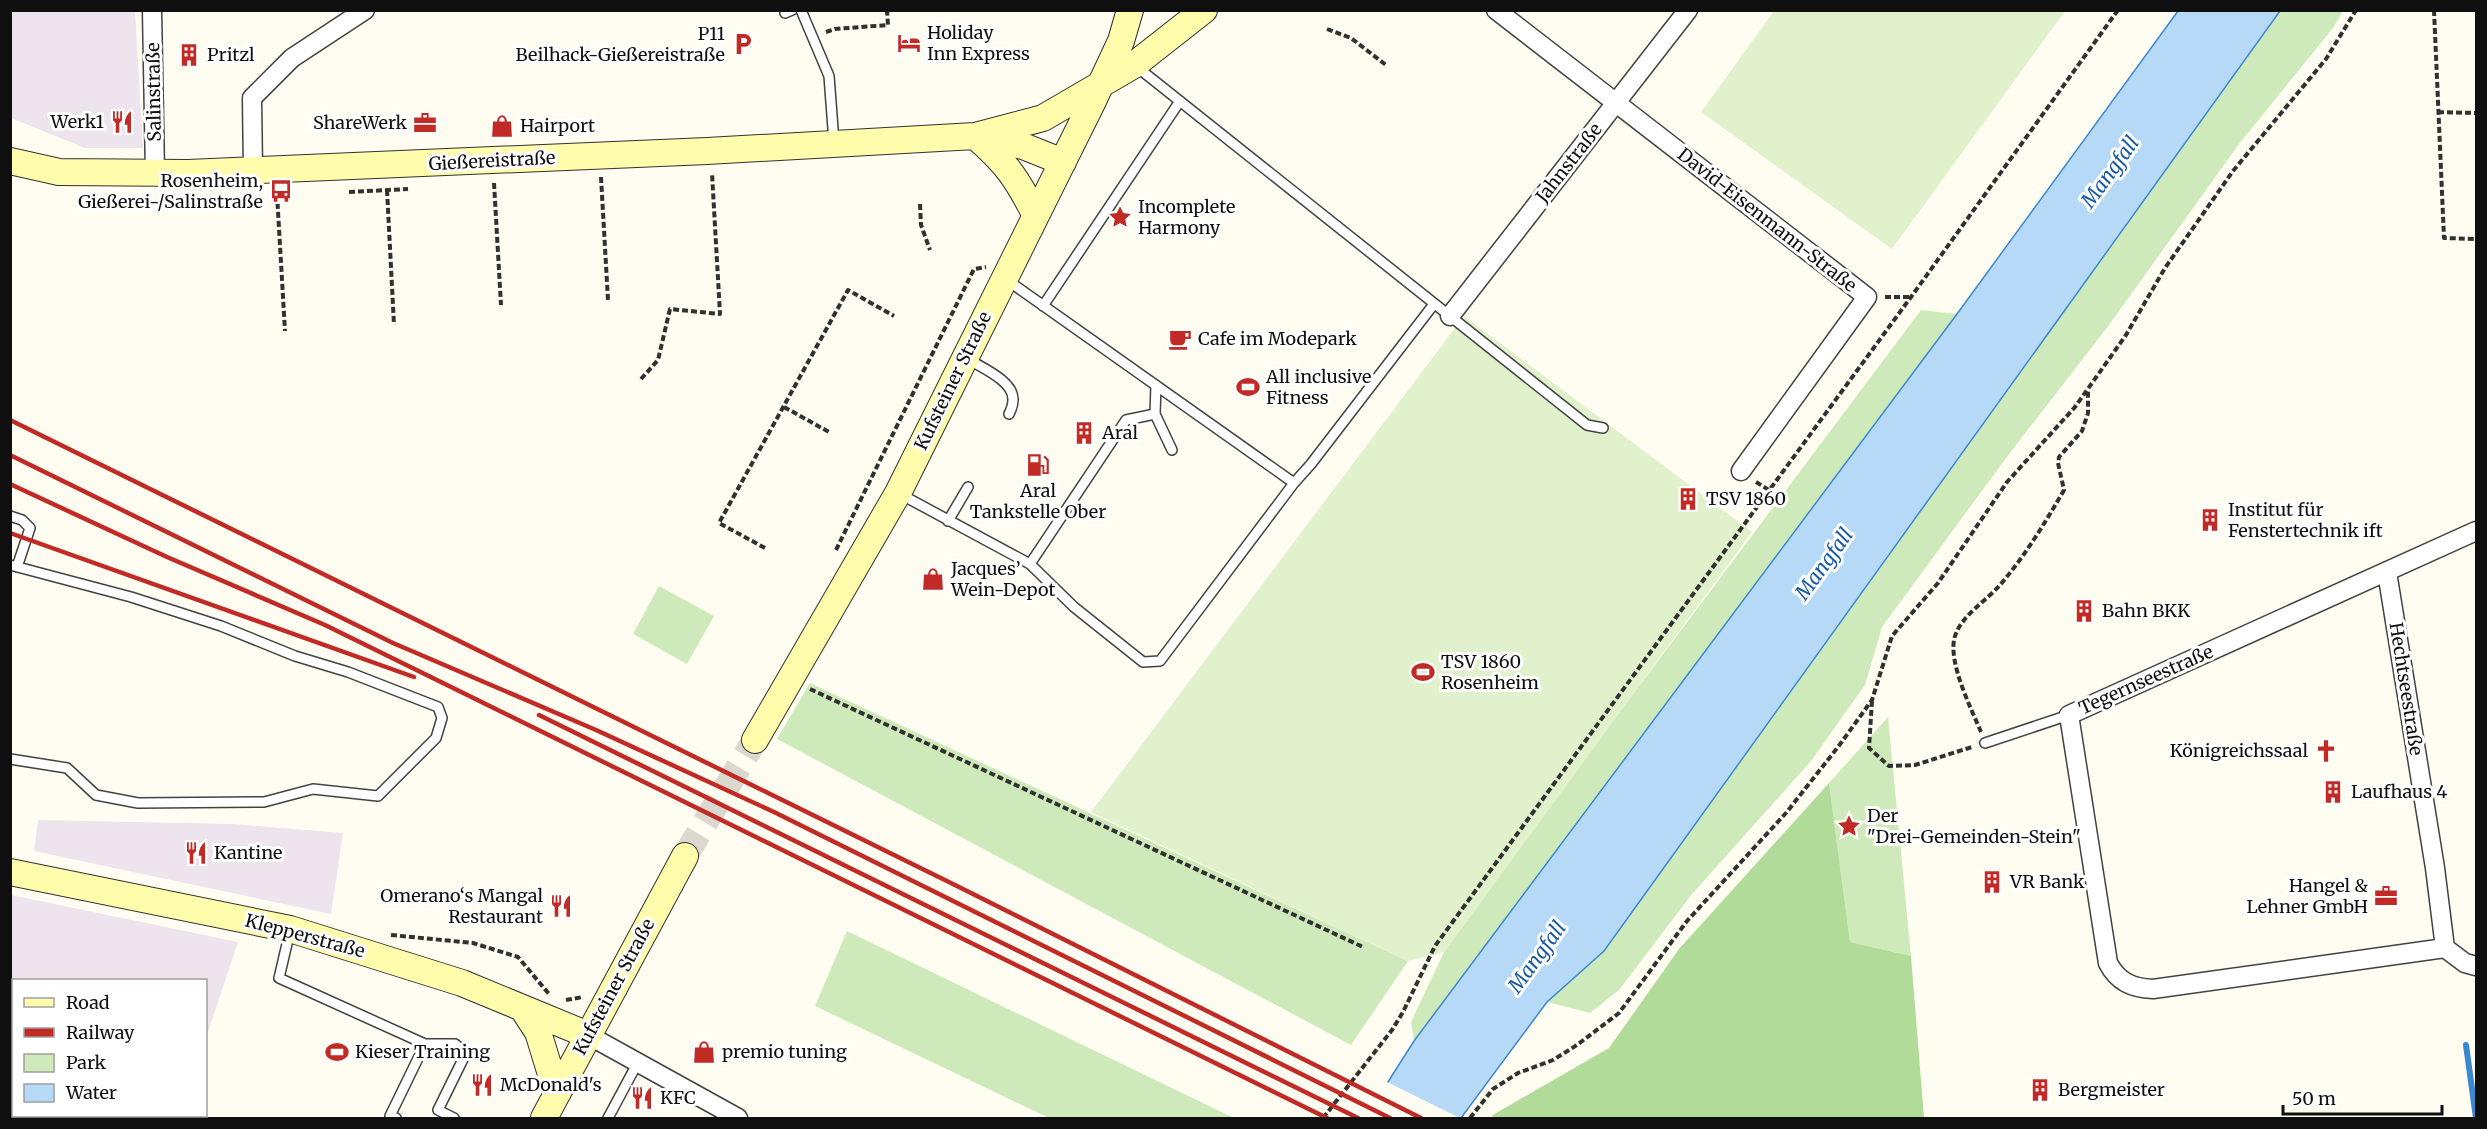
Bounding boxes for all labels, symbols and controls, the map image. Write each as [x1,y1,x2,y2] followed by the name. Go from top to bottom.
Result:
[927,21,1030,65] place label: Holiday Inn Express
[515,22,725,66] place label: P11 Beilhack-Gießereistraße
[896,30,922,56] hotel icon: Holiday Inn Express
[730,31,756,57] parking icon: P11 Beilhack-Gießereistraße
[141,42,166,142] street label: Salinstraße
[176,42,202,68] building icon: Pritzl
[207,43,255,66] place label: Pritzl
[109,109,135,135] restaurant icon: Werk1
[50,110,104,133] place label: Werk1
[412,110,438,136] office icon: ShareWerk
[313,111,408,134] place label: ShareWerk
[489,113,515,139] shop icon: Hairport
[520,114,595,137] place label: Hairport
[1530,118,1607,208] street label: Jahnstraße
[2075,131,2144,213] water label: Mangfall
[1673,143,1861,297] street label: David-Eisenmann-Straße
[428,146,556,175] street label: Gießereistraße
[78,169,263,213] place label: Rosenheim, Gießerei-/Salinstraße
[268,178,294,204] bus stop icon: Rosenheim, Gießerei-/Salinstraße
[1138,195,1235,239] place label: Incomplete Harmony
[1107,204,1133,230] place icon: Incomplete Harmony
[909,308,996,454] street label: Kufsteiner Straße
[1167,326,1193,352] cafe icon: Cafe im Modepark
[1198,327,1357,350] place label: Cafe im Modepark
[1265,365,1371,409] place label: All inclusive Fitness
[1235,374,1261,400] sports icon: All inclusive Fitness
[1071,420,1097,446] building icon: Aral
[1101,421,1138,444] place label: Aral
[1025,452,1051,478] fuel station icon: Aral Tankstelle Ober
[970,479,1106,523] place label: Aral Tankstelle Ober
[1675,486,1701,512] building icon: TSV 1860
[1706,487,1786,510] place label: TSV 1860
[2228,498,2383,542] place label: Institut für Fenstertechnik ift
[2197,507,2223,533] building icon: Institut für Fenstertechnik ift
[1789,523,1858,605] water label: Mangfall
[950,557,1055,601] place label: Jacques’ Wein-Depot
[920,566,946,592] shop icon: Jacques’ Wein-Depot
[2071,598,2097,624] building icon: Bahn BKK
[2102,599,2190,622] place label: Bahn BKK
[2385,621,2428,757] street label: Hechtseestraße
[2075,640,2217,719] street label: Tegernseestraße
[1441,650,1539,694] place label: TSV 1860 Rosenheim
[1410,659,1436,685] sports icon: TSV 1860 Rosenheim
[2313,738,2339,764] church icon: Königreichssaal
[2170,739,2308,762] place label: Königreichssaal
[2320,779,2346,805] building icon: Laufhaus 4
[2351,780,2447,803] place label: Laufhaus 4
[1867,804,2081,848] place label: Der "Drei-Gemeinden-Stein"
[1836,813,1862,839] place icon: Der "Drei-Gemeinden-Stein"
[183,840,209,866] restaurant icon: Kantine
[214,841,283,864] place label: Kantine
[1979,869,2005,895] building icon: VR Bank
[2009,870,2085,893] place label: VR Bank
[2246,874,2368,918] place label: Hangel & Lehner GmbH
[2373,883,2399,909] office icon: Hangel & Lehner GmbH
[380,884,543,928] place label: Omerano‘s Mangal Restaurant
[548,893,574,919] restaurant icon: Omerano‘s Mangal Restaurant
[243,908,367,963] street label: Klepperstraße
[568,915,659,1059] street label: Kufsteiner Straße
[1502,916,1571,998] water label: Mangfall
[12,979,207,1117] legend
[66,991,110,1014] text: Road
[66,1021,135,1044] text: Railway
[324,1039,350,1065] sports icon: Kieser Training
[691,1039,717,1065] shop icon: premio tuning
[355,1040,490,1063] place label: Kieser Training
[722,1040,847,1063] place label: premio tuning
[66,1051,107,1074] text: Park
[469,1072,495,1098] restaurant icon: McDonald's
[500,1073,602,1096] place label: McDonald's
[2027,1077,2053,1103] building icon: Bergmeister
[2058,1078,2165,1101] place label: Bergmeister
[2283,1078,2442,1116] scale bar
[65,1081,117,1104] text: Water
[629,1085,655,1111] restaurant icon: KFC
[660,1086,696,1109] place label: KFC
[2292,1087,2336,1110] text: 50 m

